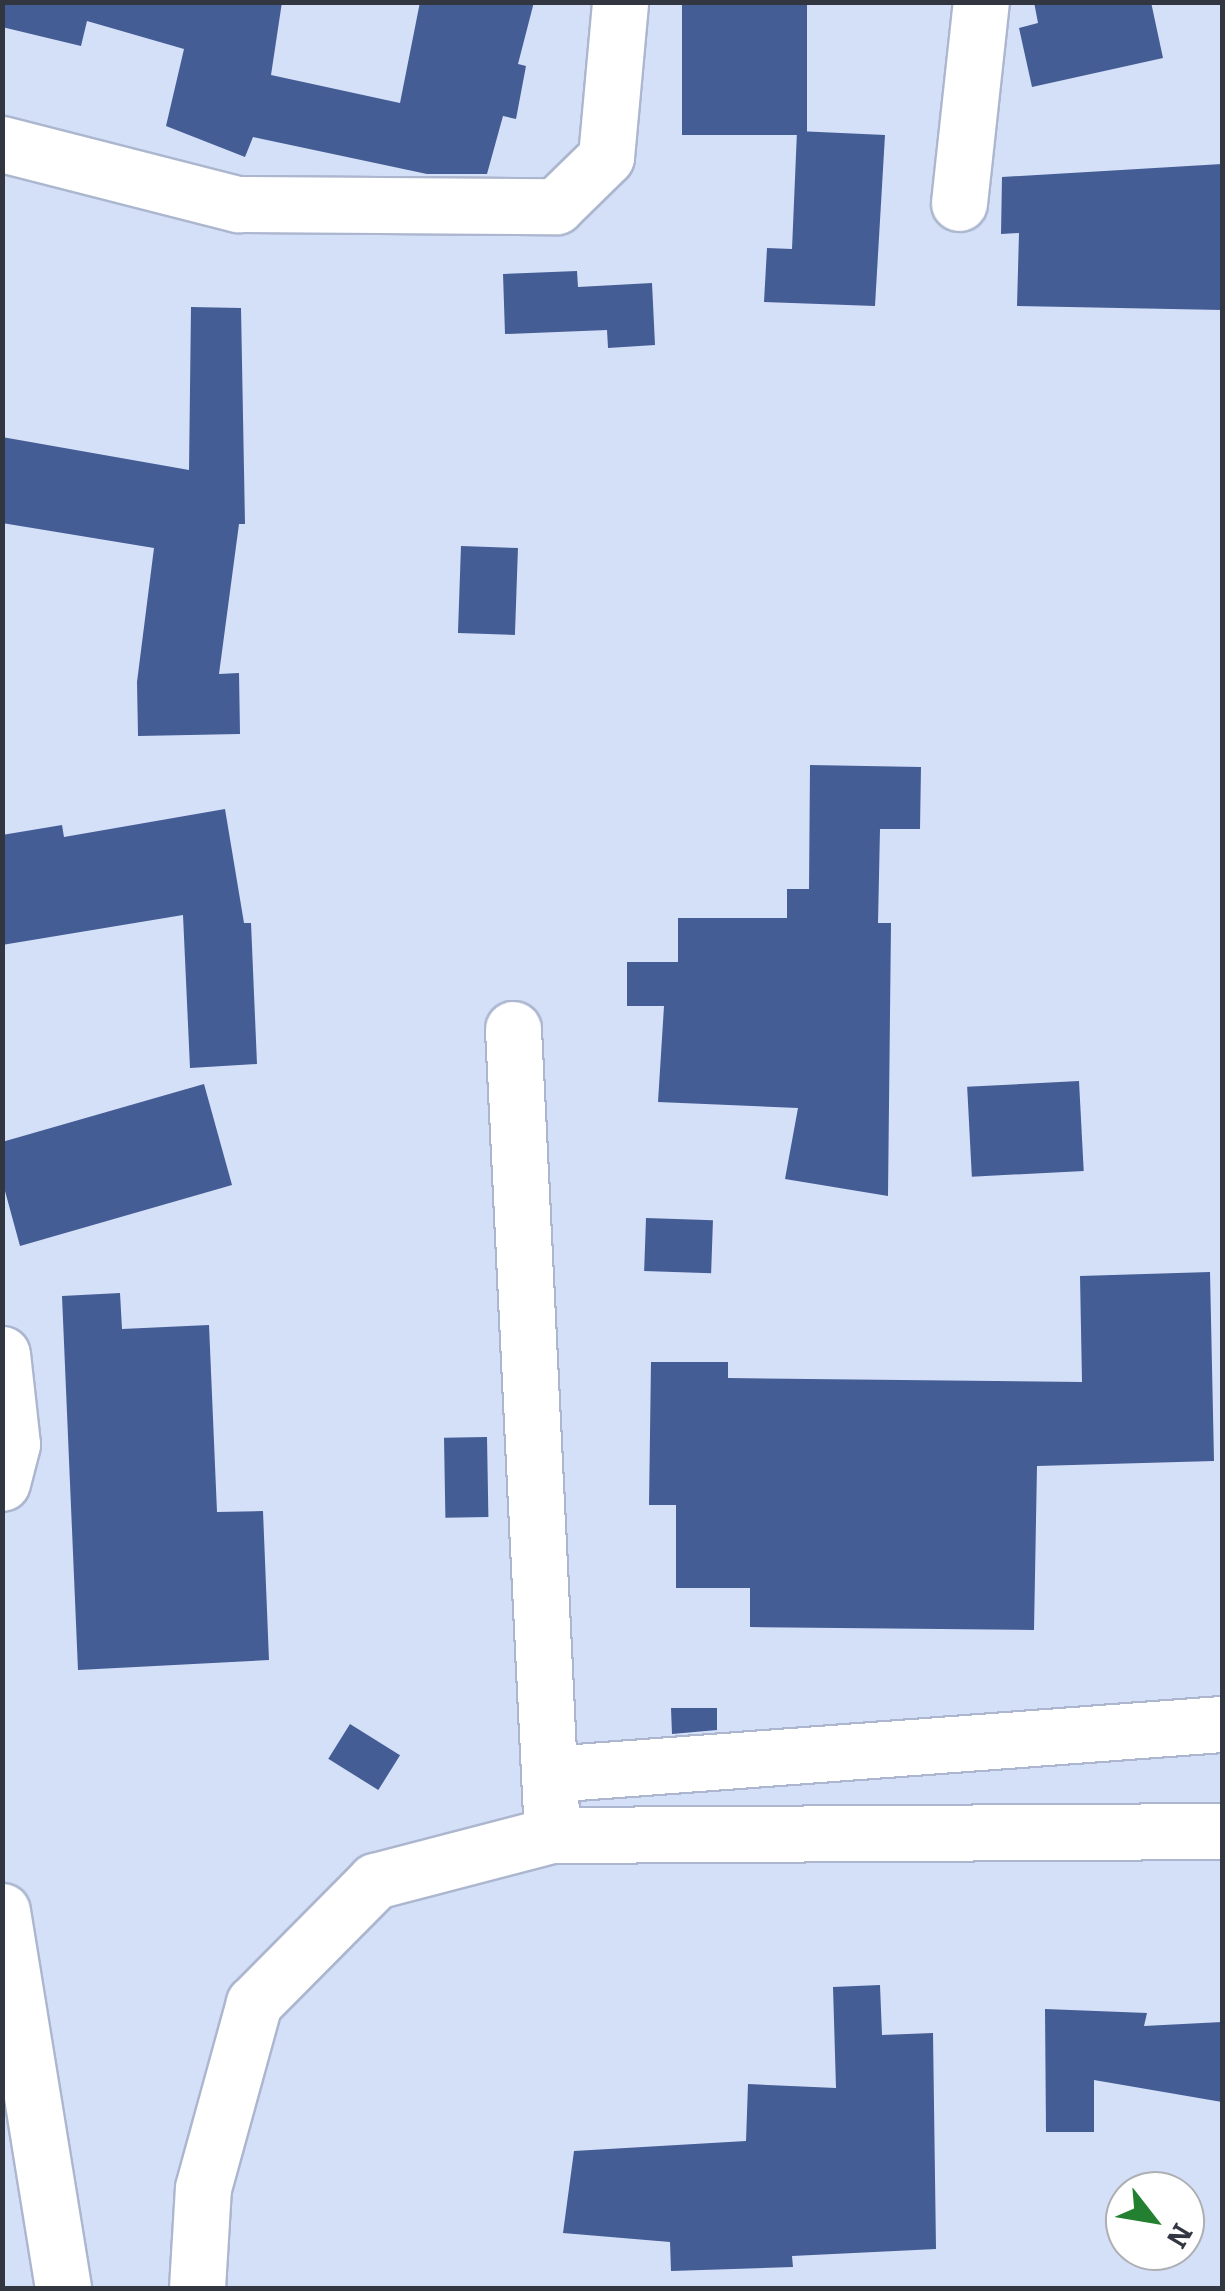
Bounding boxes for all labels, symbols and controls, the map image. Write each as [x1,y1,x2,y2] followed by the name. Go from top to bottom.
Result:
[1105,2171,1205,2271] north arrow
[1160,2218,1199,2253] text: N

